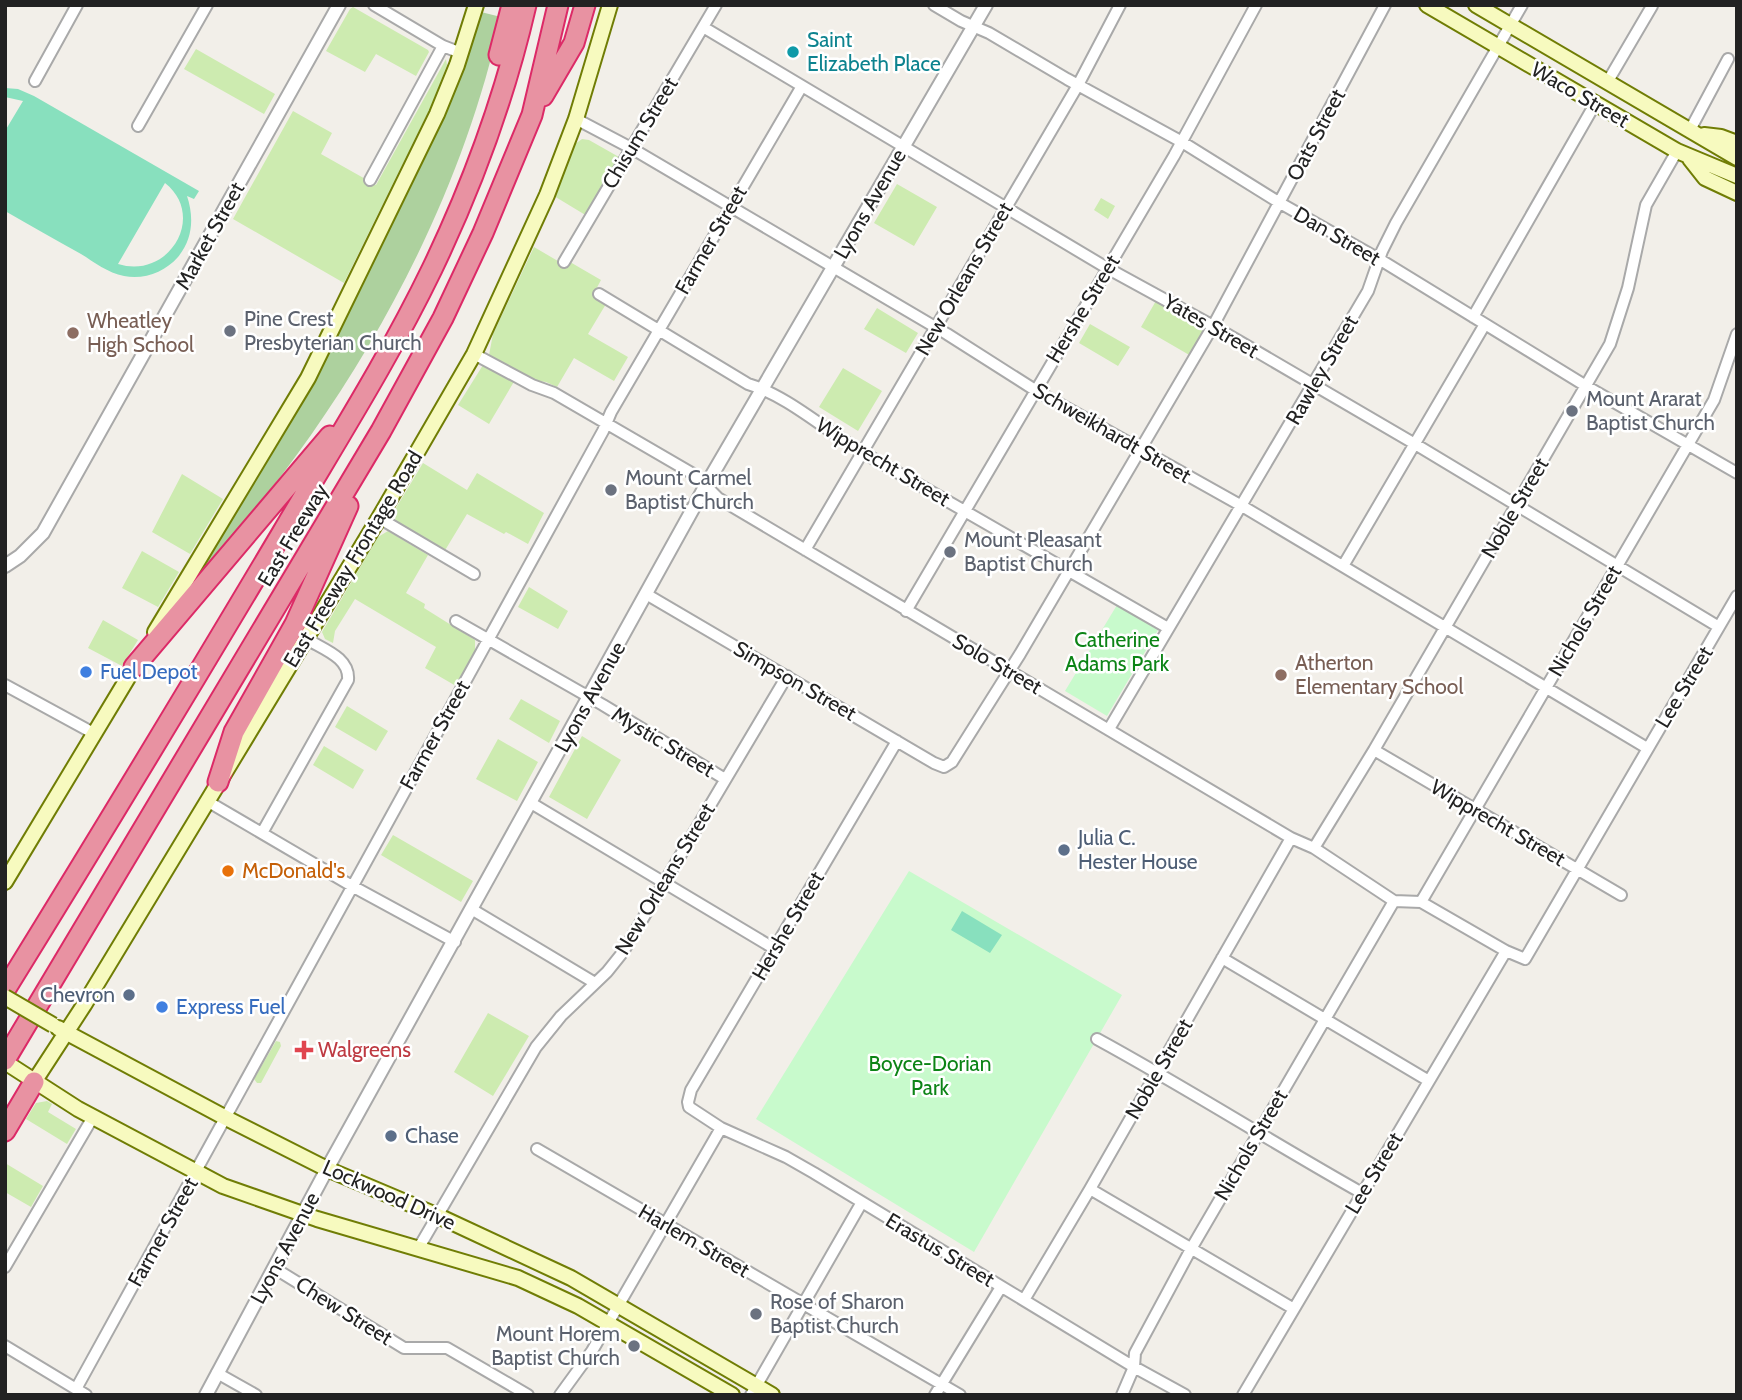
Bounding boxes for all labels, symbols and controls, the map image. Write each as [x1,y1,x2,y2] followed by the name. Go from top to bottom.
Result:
[807,27,941,76] place label: Saint Elizabeth Place
[785,44,801,60] marker: Saint Elizabeth Place
[1527,57,1634,133] street label: Waco Street
[597,72,683,193] street label: Chisum Street
[1281,85,1350,185] street label: Oats Street
[828,144,911,263] street label: Lyons Avenue
[170,178,249,294] street label: Market Street
[669,181,752,298] street label: Farmer Street
[910,198,1018,360] street label: New Orleans Street
[1290,201,1385,270] street label: Dan Street
[1041,250,1125,367] street label: Hershe Street
[1158,288,1263,363] street label: Yates Street
[244,306,422,355] place label: Pine Crest Presbyterian Church
[87,308,194,357] place label: Wheatley High School
[1280,311,1363,429] street label: Rawley Street
[222,323,238,339] marker: Pine Crest Presbyterian Church
[65,325,81,341] marker: Wheatley High School
[1029,377,1196,488] street label: Schweikhardt Street
[1586,386,1715,435] place label: Mount Ararat Baptist Church
[1564,403,1580,419] marker: Mount Ararat Baptist Church
[812,412,955,511] street label: Wipprecht Street
[278,446,427,672] street label: East Freeway Frontage Road
[1476,453,1553,562] street label: Noble Street
[625,465,754,514] place label: Mount Carmel Baptist Church
[252,478,333,591] street label: East Freeway
[603,482,619,498] marker: Mount Carmel Baptist Church
[964,527,1102,576] place label: Mount Pleasant Baptist Church
[942,544,958,560] marker: Mount Pleasant Baptist Church
[1543,561,1626,681] street label: Nichols Street
[1065,627,1170,676] park label: Catherine Adams Park
[948,628,1046,699] street label: Solo Street
[730,635,861,726] street label: Simpson Street
[549,637,630,756] street label: Lyons Avenue
[1650,642,1718,732] street label: Lee Street
[1295,650,1463,699] place label: Atherton Elementary School
[100,659,198,684] place label: Fuel Depot
[78,664,94,680] marker: Fuel Depot
[1273,667,1289,683] marker: Atherton Elementary School
[394,676,475,794] street label: Farmer Street
[607,701,719,782] street label: Mystic Street
[1427,774,1570,871] street label: Wipprecht Street
[609,798,720,959] street label: New Orleans Street
[1077,825,1198,874] place label: Julia C. Hester House
[1056,842,1072,858] marker: Julia C. Hester House
[242,858,346,883] place label: McDonald's
[220,863,236,879] marker: McDonald's
[746,867,829,985] street label: Hershe Street
[40,982,115,1007] place label: Chevron
[121,987,137,1003] marker: Chevron
[176,994,285,1019] place label: Express Fuel
[154,999,170,1015] marker: Express Fuel
[1120,1014,1197,1123] street label: Noble Street
[318,1037,411,1062] place label: Walgreens
[296,1042,312,1058] marker: Walgreens
[869,1051,991,1100] park label: Boyce-Dorian Park
[1209,1085,1292,1205] street label: Nichols Street
[405,1123,459,1148] place label: Chase
[383,1128,399,1144] marker: Chase
[1340,1128,1408,1218] street label: Lee Street
[319,1154,460,1235] street label: Lockwood Drive
[122,1173,203,1291] street label: Farmer Street
[245,1188,324,1308] street label: Lyons Avenue
[634,1199,754,1282] street label: Harlem Street
[881,1207,999,1292] street label: Erastus Street
[291,1271,397,1350] street label: Chew Street
[770,1289,904,1338] place label: Rose of Sharon Baptist Church
[748,1306,764,1322] marker: Rose of Sharon Baptist Church
[491,1321,620,1370] place label: Mount Horem Baptist Church
[626,1338,642,1354] marker: Mount Horem Baptist Church

